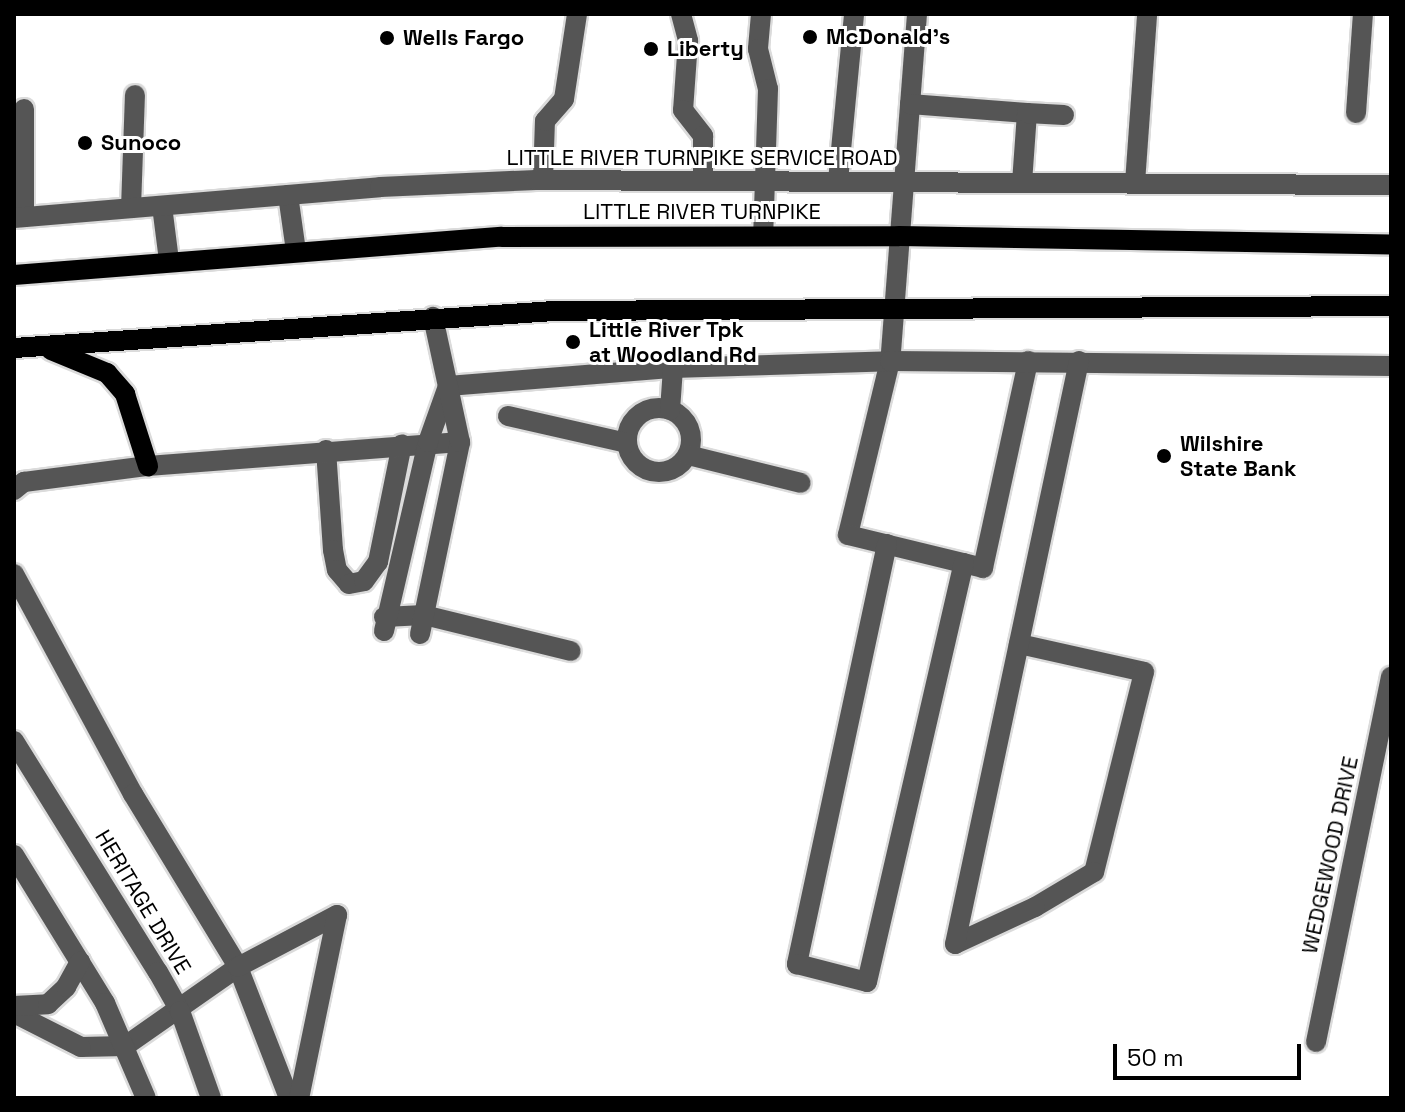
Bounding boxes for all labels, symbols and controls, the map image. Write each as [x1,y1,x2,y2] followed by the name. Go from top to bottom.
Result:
[826,24,950,50] place label: McDonald's
[403,25,524,51] place label: Wells Fargo
[801,28,819,46] marker: McDonald's
[378,29,396,47] marker: Wells Fargo
[667,36,744,62] place label: Liberty
[642,40,660,58] marker: Liberty
[101,130,181,156] place label: Sunoco
[76,134,94,152] marker: Sunoco
[506,145,898,171] street label: LITTLE RIVER TURNPIKE SERVICE ROAD
[583,199,821,225] street label: LITTLE RIVER TURNPIKE
[589,316,757,368] place label: Little River Tpk at Woodland Rd
[564,333,582,351] marker: Little River Tpk at Woodland Rd
[1180,430,1296,482] place label: Wilshire State Bank
[1155,447,1173,465] marker: Wilshire State Bank
[1296,754,1364,956] street label: WEDGEWOOD DRIVE
[90,825,196,979] street label: HERITAGE DRIVE
[1117,1028,1305,1078] scale bar
[1127,1042,1184,1073] text: 50 m

